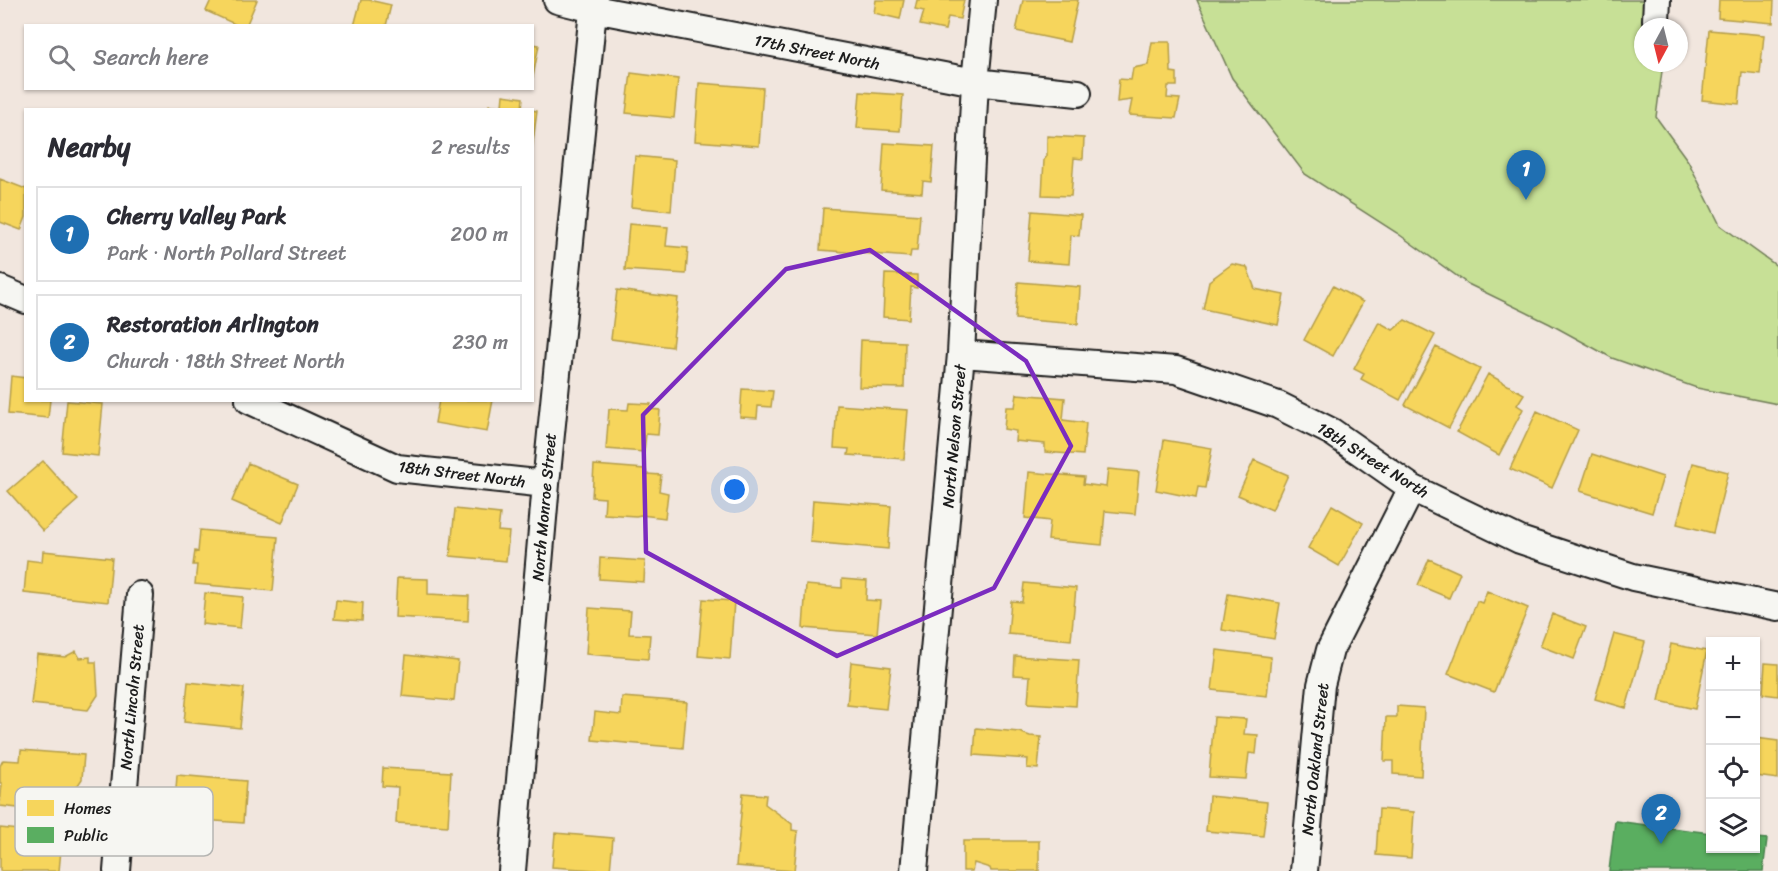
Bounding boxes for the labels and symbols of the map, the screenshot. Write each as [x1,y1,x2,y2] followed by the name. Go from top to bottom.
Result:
[1634,18,1688,72] north arrow
[752,26,882,78] street label: 17th Street North
[1506,150,1546,200] pin: 1
[933,362,975,509] street label: North Nelson Street
[1311,414,1435,506] street label: 18th Street North
[523,432,565,582] street label: North Monroe Street
[397,452,527,496] street label: 18th Street North
[720,475,749,504] your location
[111,623,153,771] street label: North Lincoln Street
[1293,681,1337,837] street label: North Oakland Street
[15,787,213,856] legend
[64,794,112,823] text: Homes
[1642,794,1680,844] pin: 2
[64,821,108,850] text: Public

